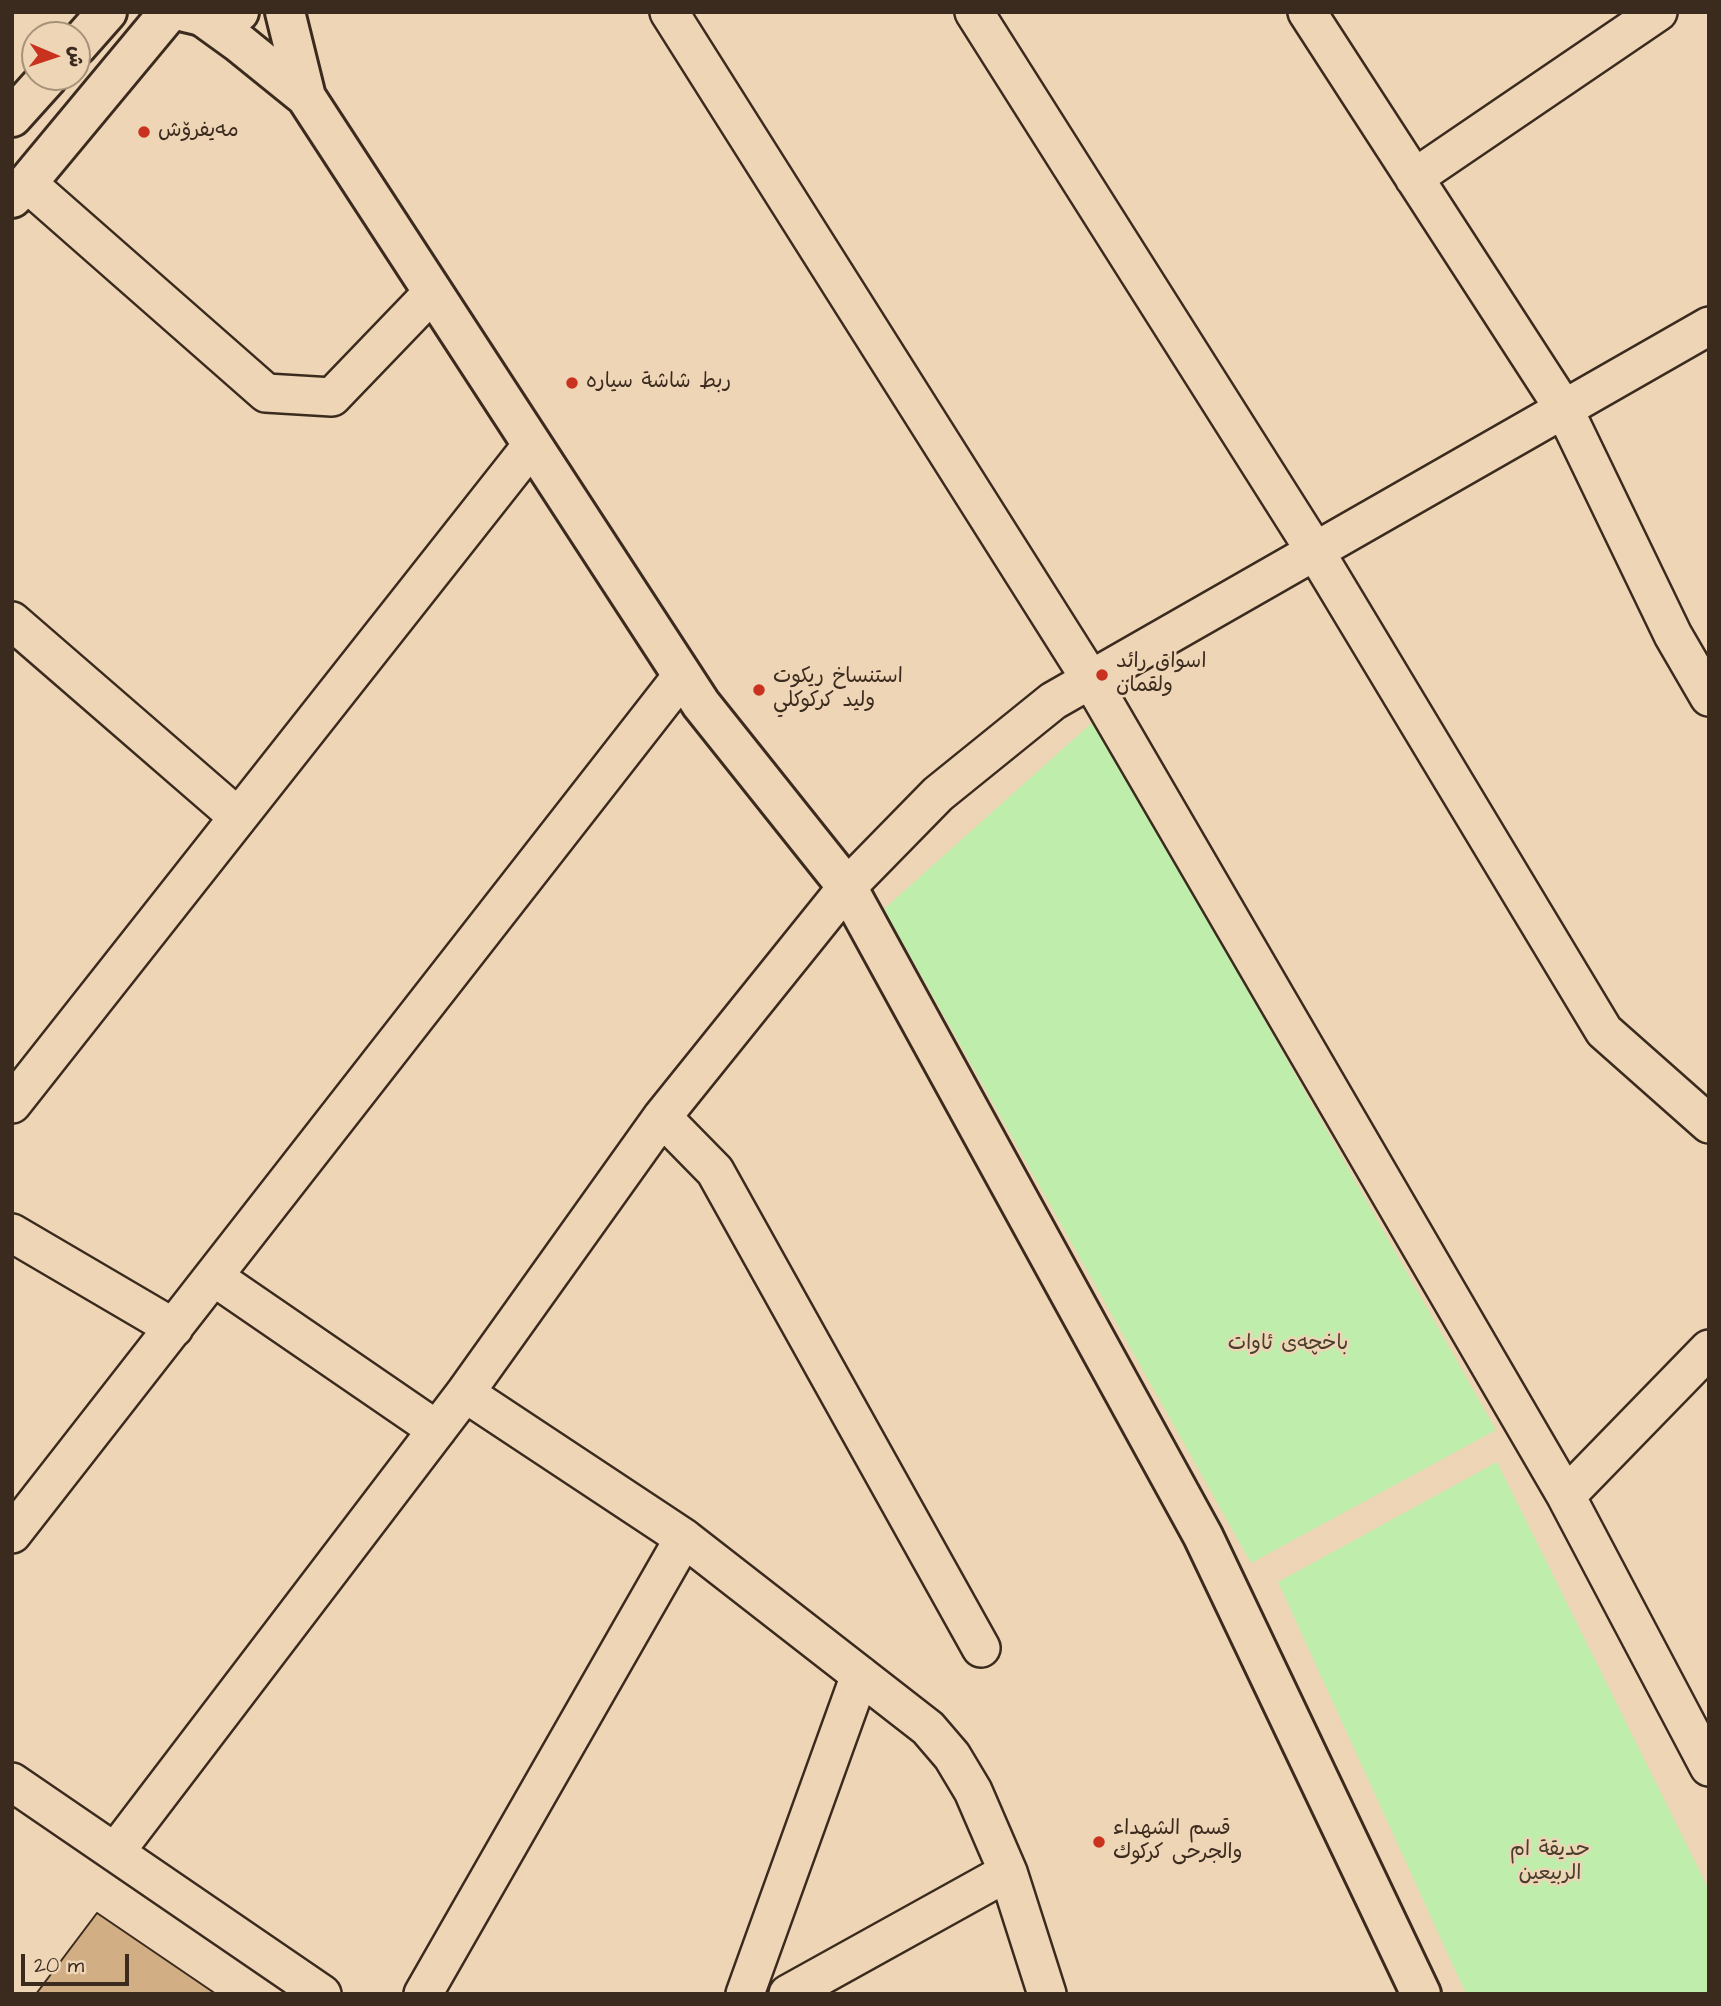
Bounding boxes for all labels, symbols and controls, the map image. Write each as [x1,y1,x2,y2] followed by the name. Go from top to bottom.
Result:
[21,21,91,91] north arrow
[62,46,89,68] text: ش
[158,119,239,145] place label: مەیفرۆش
[136,124,152,140] marker: مەیفرۆش
[586,370,731,396] place label: ربط شاشة سياره
[564,375,580,391] marker: ربط شاشة سياره
[1116,650,1206,700] place label: اسواق رائد ولقمان
[773,665,903,715] place label: استنساخ ريكوت وليد كركوكلي
[1094,667,1110,683] marker: اسواق رائد ولقمان
[751,682,767,698] marker: استنساخ ريكوت وليد كركوكلي
[1228,1332,1348,1358] park label: باخچەی ئاوات
[1113,1817,1242,1867] place label: قسم الشهداء والجرحى كركوك
[1091,1834,1107,1850] marker: قسم الشهداء والجرحى كركوك
[1510,1838,1590,1888] park label: حديقة ام الربيعين
[24,1940,133,1984] scale bar
[34,1951,84,1980] text: 20 m

